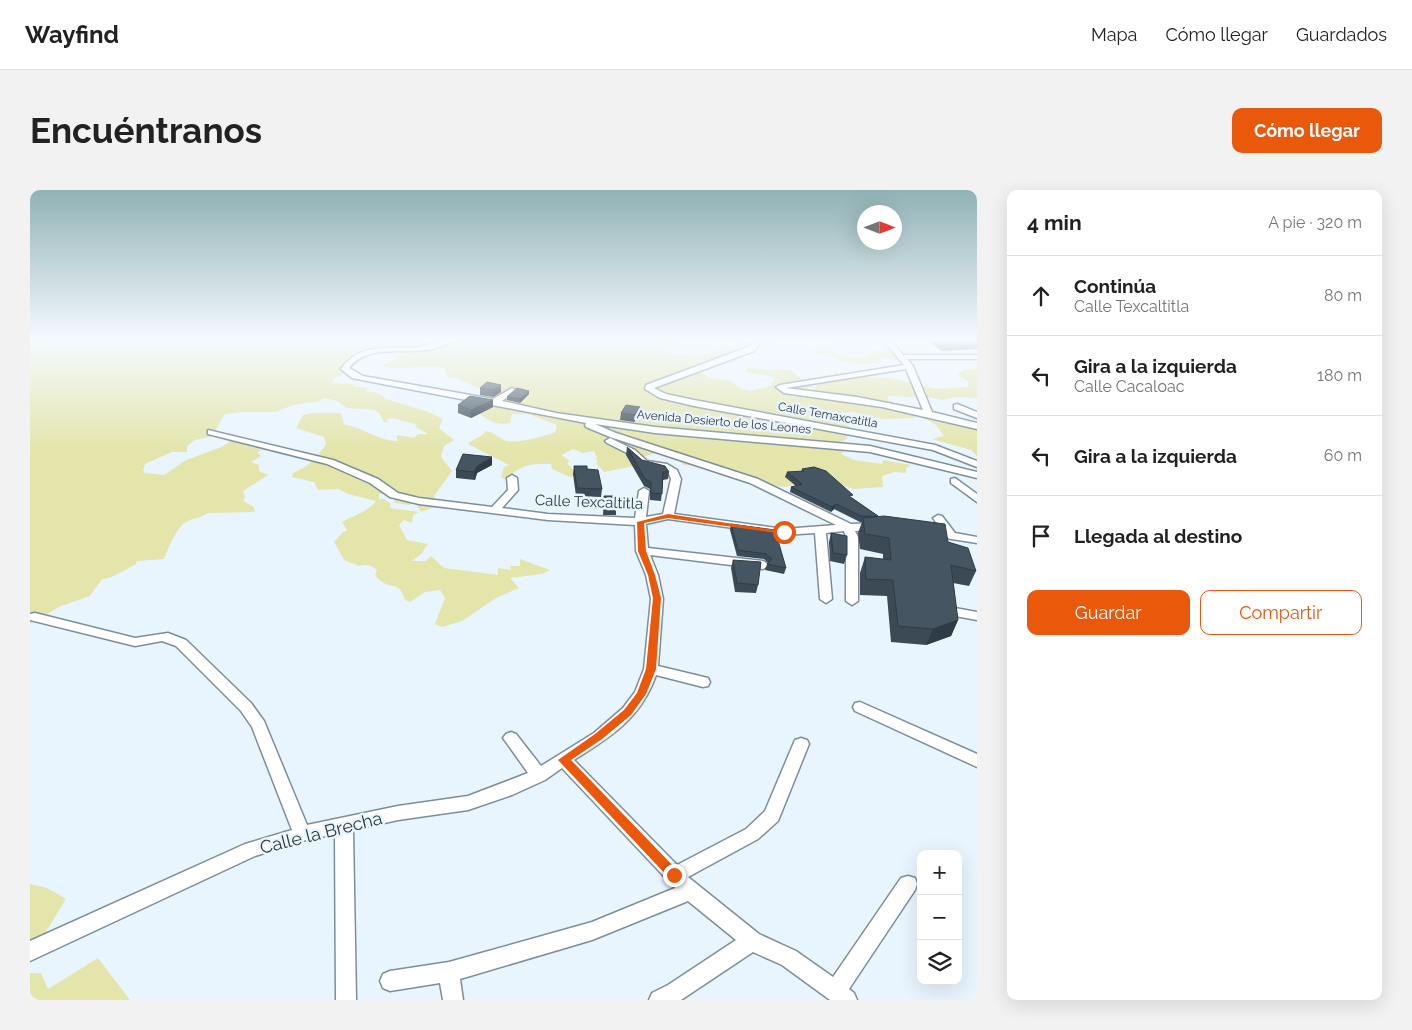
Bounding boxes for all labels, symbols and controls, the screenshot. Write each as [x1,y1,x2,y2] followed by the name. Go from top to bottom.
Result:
[25,20,119,49] text: Wayfind
[1091,24,1137,45] text: Mapa
[1165,24,1268,45] text: Cómo llegar
[1296,24,1387,45] text: Guardados
[1232,108,1382,153] button: Cómo llegar
[30,110,262,151] text: Encuéntranos
[857,205,902,250] north arrow
[1027,210,1082,235] text: 4 min
[1268,213,1362,232] text: A pie · 320 m
[1074,275,1156,297] text: Continúa
[1027,282,1055,310] icon: ahead
[1324,286,1362,305] text: 80 m
[1074,297,1189,316] text: Calle Texcaltitla
[1074,355,1237,377] text: Gira a la izquierda
[1027,362,1055,390] icon: left
[1317,366,1362,385] text: 180 m
[1074,377,1184,396] text: Calle Cacaloac
[777,399,879,431] street label: Calle Temaxcatitla
[636,407,812,437] street label: Avenida Desierto de los Leones
[1027,442,1055,470] icon: left
[1074,445,1237,467] text: Gira a la izquierda
[1324,446,1362,465] text: 60 m
[535,491,643,513] street label: Calle Texcaltitla
[773,521,796,544] route start
[1027,522,1055,550] icon: arrive
[1074,525,1242,547] text: Llegada al destino
[1027,590,1190,635] button: Guardar
[1200,590,1362,635] button: Compartir
[258,807,384,858] street label: Calle la Brecha
[917,850,962,985] map controls
[917,850,962,895] button: +
[663,864,686,887] route end
[917,895,962,940] button: −
[917,940,962,985] button: layers

